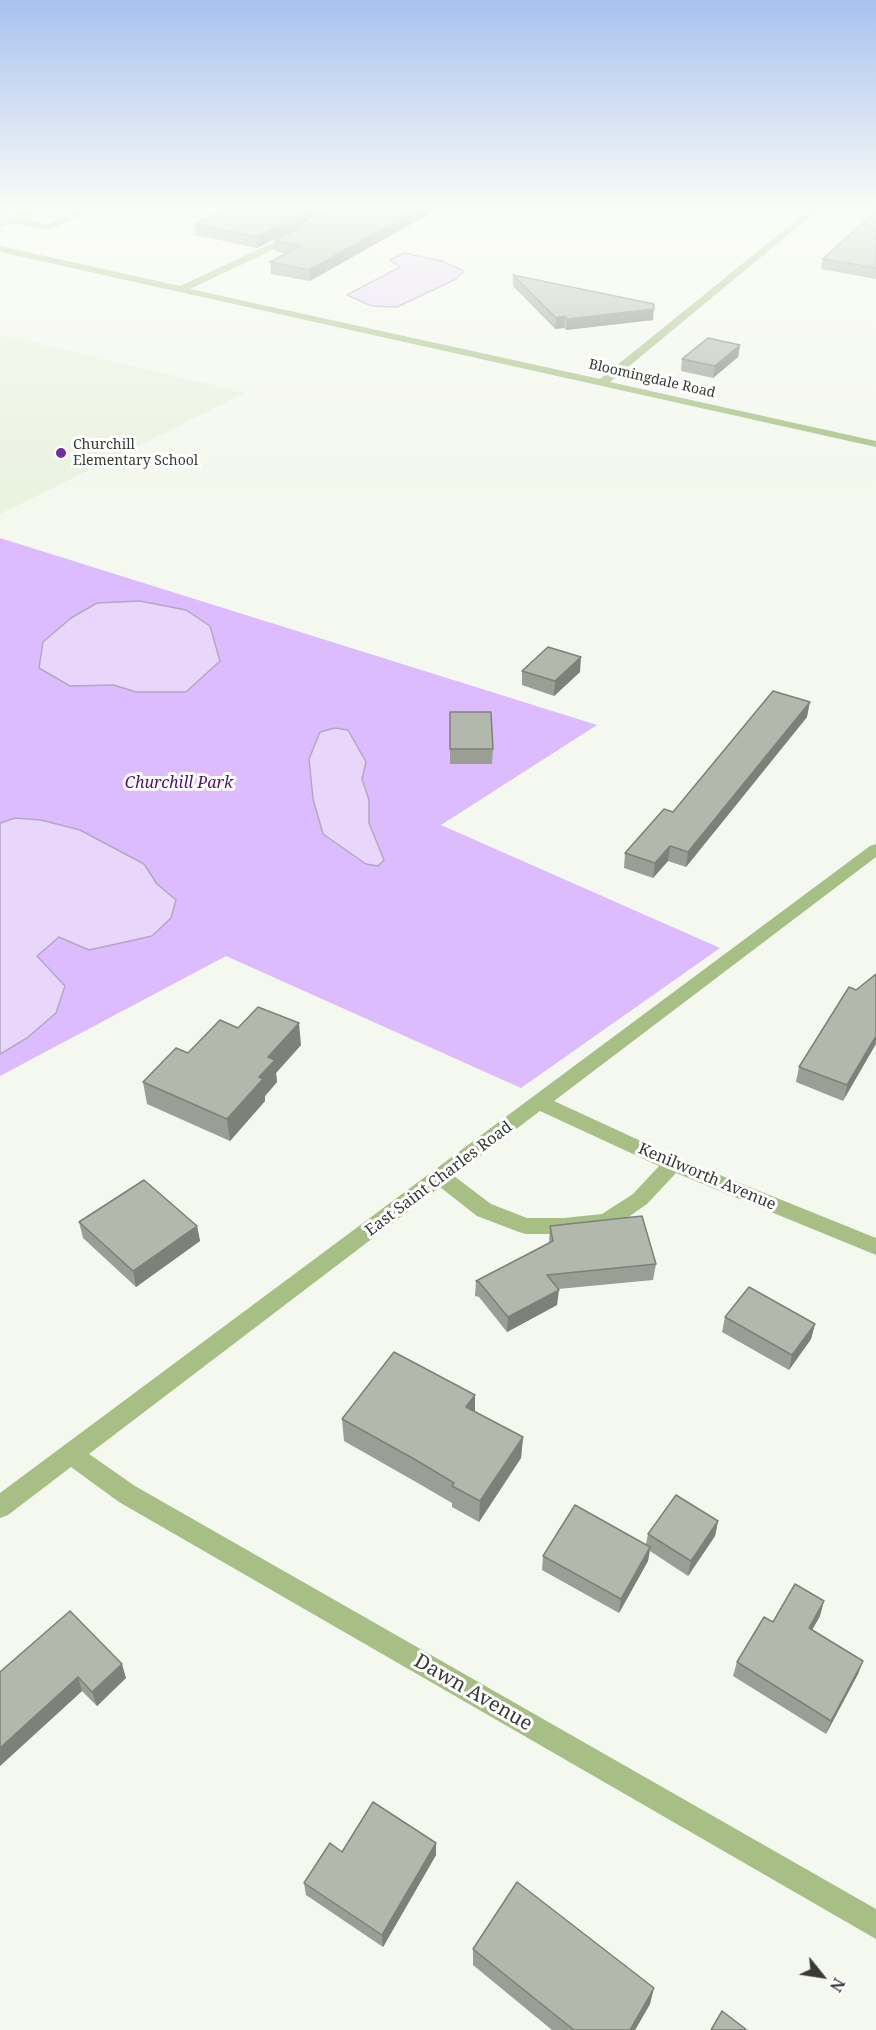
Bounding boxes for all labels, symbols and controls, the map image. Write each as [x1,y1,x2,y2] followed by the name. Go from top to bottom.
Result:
[587,356,717,402] street label: Bloomingdale Road
[73,437,198,470] place label: Churchill Elementary School
[54,446,68,460] marker: Churchill Elementary School
[125,773,233,793] park label: Churchill Park
[362,1117,516,1241] street label: East Saint Charles Road
[635,1139,779,1215] street label: Kenilworth Avenue
[410,1649,536,1737] street label: Dawn Avenue
[792,1946,852,2006] north arrow
[825,1974,850,1996] text: N

